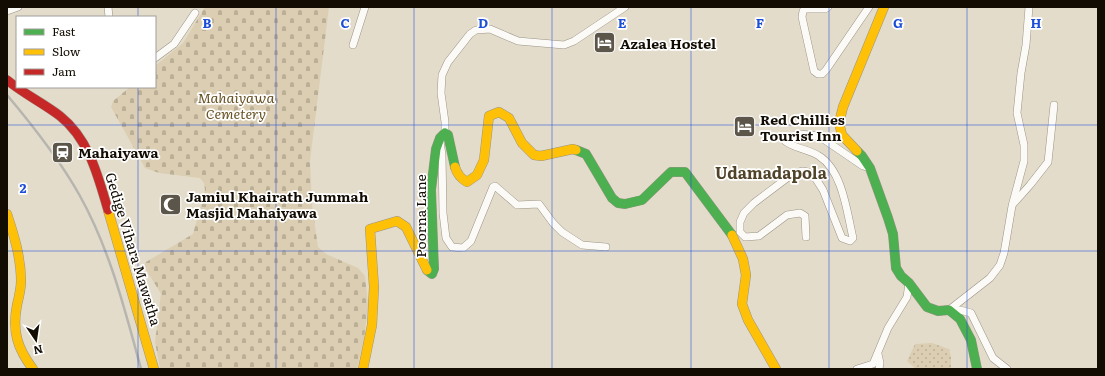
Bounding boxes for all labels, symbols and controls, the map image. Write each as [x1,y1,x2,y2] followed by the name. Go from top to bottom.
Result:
[203,13,212,32] text: B
[340,13,350,32] text: C
[478,13,488,32] text: D
[618,13,627,32] text: E
[756,13,764,32] text: F
[893,13,903,32] text: G
[1031,13,1042,32] text: H
[16,16,156,88] legend
[52,22,76,40] text: Fast
[592,30,618,56] hotel icon: Azalea Hostel
[620,33,716,53] place label: Azalea Hostel
[52,42,81,60] text: Slow
[52,62,77,80] text: Jam
[198,87,274,123] park label: Mahaiyawa Cemetery
[760,109,845,145] place label: Red Chillies Tourist Inn
[732,114,758,140] hotel icon: Red Chillies Tourist Inn
[50,139,76,165] station icon: Mahaiyawa
[78,142,160,162] place label: Mahaiyawa
[715,160,828,184] district label: Udamadapola
[101,170,167,329] street label: Gedige Vihara Mawatha
[410,174,430,258] street label: Poorna Lane
[20,178,27,197] text: 2
[186,186,369,222] place label: Jamiul Khairath Jummah Masjid Mahaiyawa
[157,191,183,217] mosque icon: Jamiul Khairath Jummah Masjid Mahaiyawa
[16,320,56,360] north arrow
[32,342,45,360] text: N

